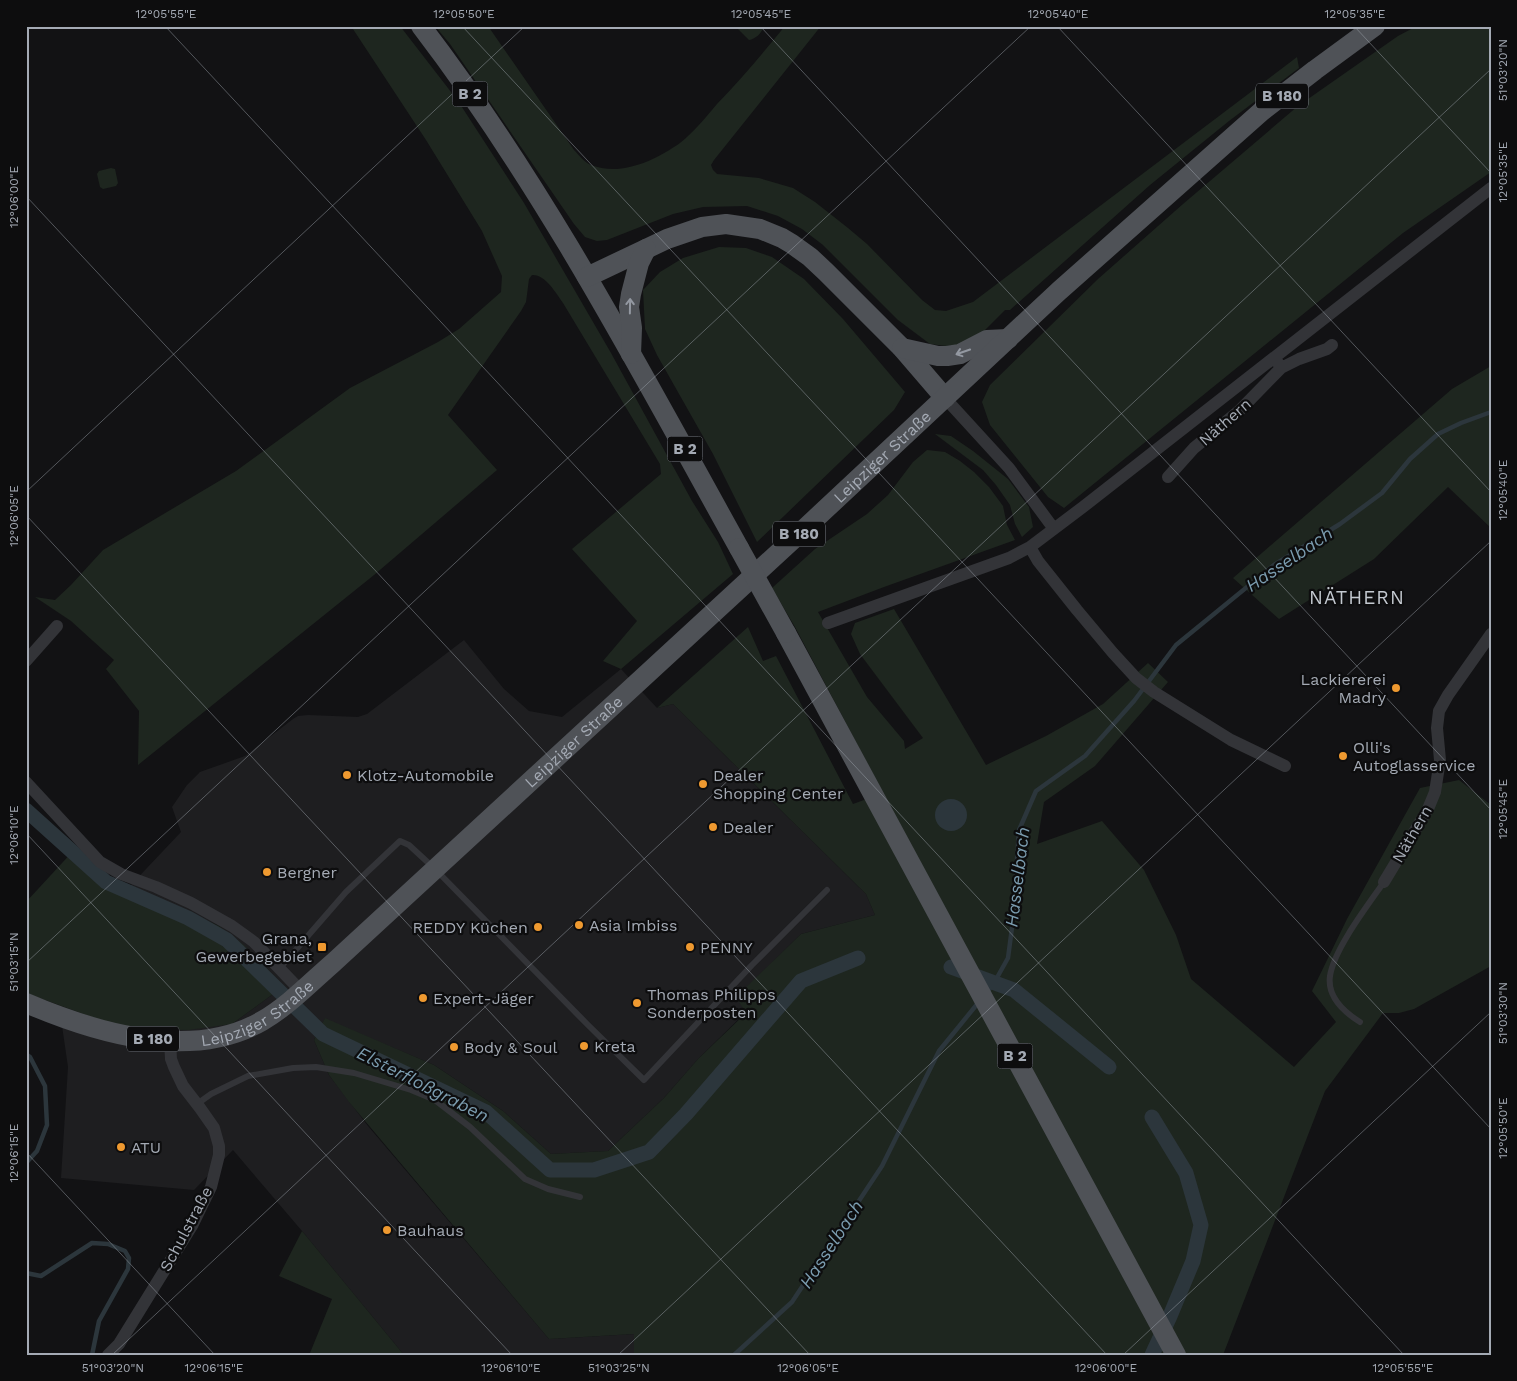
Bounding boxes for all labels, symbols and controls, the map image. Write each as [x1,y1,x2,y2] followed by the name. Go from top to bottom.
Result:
[136,7,197,21] text: 12°05'55"E
[433,7,495,21] text: 12°05'50"E
[731,7,791,21] text: 12°05'45"E
[1028,7,1089,21] text: 12°05'40"E
[1325,7,1386,21] text: 12°05'35"E
[1496,39,1510,101] text: 51°03'20"N
[452,82,488,106] road number: B 2
[1256,84,1308,108] road number: B 180
[1496,141,1510,202] text: 12°05'35"E
[7,166,21,228] text: 12°06'00"E
[625,298,635,314] one-way arrow
[955,348,971,358] one-way arrow
[1195,394,1255,450] street label: Näthern
[829,406,935,506] street label: Leipziger Straße
[668,436,702,462] road number: B 2
[1496,459,1510,520] text: 12°05'40"E
[7,485,21,547] text: 12°06'05"E
[773,522,825,546] road number: B 180
[1241,522,1337,596] water label: Hasselbach
[1309,586,1405,609] district label: NÄTHERN
[1301,670,1387,707] place label: Lackiererei Madry
[1390,682,1402,694] marker: Lackiererei Madry
[521,692,626,791] street label: Leipziger Straße
[1353,738,1475,775] place label: Olli's Autoglasservice
[1337,750,1349,762] marker: Olli's Autoglasservice
[357,766,494,785] place label: Klotz-Automobile
[713,766,844,803] place label: Dealer Shopping Center
[341,769,353,781] marker: Klotz-Automobile
[697,778,709,790] marker: Dealer Shopping Center
[1496,779,1510,839] text: 12°05'45"E
[1388,802,1436,866] street label: Näthern
[7,805,21,865] text: 12°06'10"E
[723,818,774,837] place label: Dealer
[707,821,719,833] marker: Dealer
[1000,826,1034,928] water label: Hasselbach
[277,863,337,882] place label: Bergner
[261,866,273,878] marker: Bergner
[589,916,677,935] place label: Asia Imbiss
[412,918,528,937] place label: REDDY Küchen
[573,919,585,931] marker: Asia Imbiss
[532,921,544,933] marker: REDDY Küchen
[196,929,312,966] place label: Grana, Gewerbegebiet
[7,932,21,992] text: 51°03'15"N
[700,938,753,957] place label: PENNY
[316,941,328,953] marker: Grana, Gewerbegebiet
[684,941,696,953] marker: PENNY
[200,976,317,1050] street label: Leipziger Straße
[1496,982,1510,1044] text: 51°03'30"N
[647,985,776,1022] place label: Thomas Philipps Sonderposten
[433,989,534,1008] place label: Expert-Jäger
[417,992,429,1004] marker: Expert-Jäger
[631,997,643,1009] marker: Thomas Philipps Sonderposten
[127,1026,179,1052] road number: B 180
[594,1037,636,1056] place label: Kreta
[464,1038,558,1057] place label: Body & Soul
[578,1040,590,1052] marker: Kreta
[448,1041,460,1053] marker: Body & Soul
[354,1042,492,1126] water label: Elsterfloßgraben
[998,1044,1032,1068] road number: B 2
[1496,1097,1510,1159] text: 12°05'50"E
[7,1123,21,1182] text: 12°06'15"E
[131,1138,161,1157] place label: ATU
[115,1141,127,1153] marker: ATU
[156,1183,216,1275] street label: Schulstraße
[795,1196,867,1292] water label: Hasselbach
[397,1221,464,1240] place label: Bauhaus
[381,1224,393,1236] marker: Bauhaus
[82,1361,144,1375] text: 51°03'20"N
[185,1361,244,1375] text: 12°06'15"E
[481,1361,541,1375] text: 12°06'10"E
[588,1361,650,1375] text: 51°03'25"N
[777,1361,839,1375] text: 12°06'05"E
[1075,1361,1137,1375] text: 12°06'00"E
[1373,1361,1434,1375] text: 12°05'55"E

